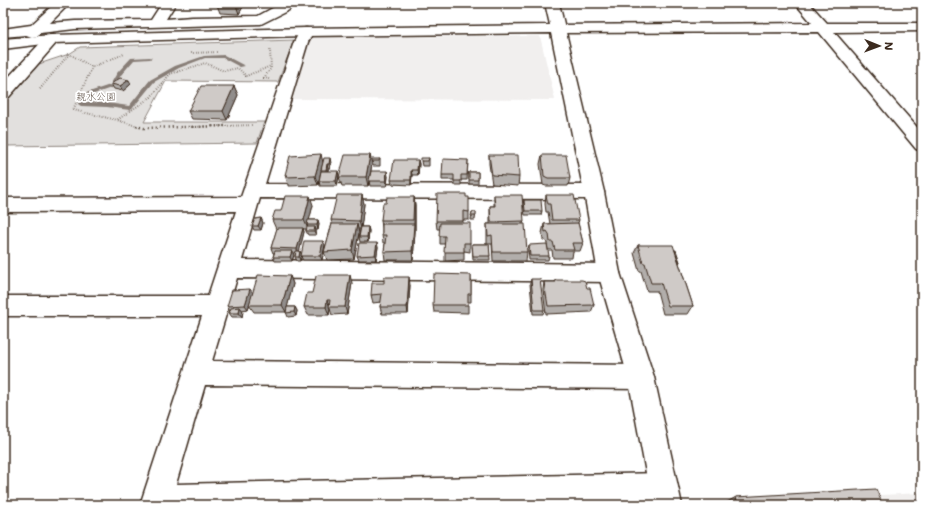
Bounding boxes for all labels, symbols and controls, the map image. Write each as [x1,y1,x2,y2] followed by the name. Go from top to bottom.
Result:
[859,26,899,66] north arrow
[881,42,896,51] text: N
[76,90,116,103] park label: 親水公園

